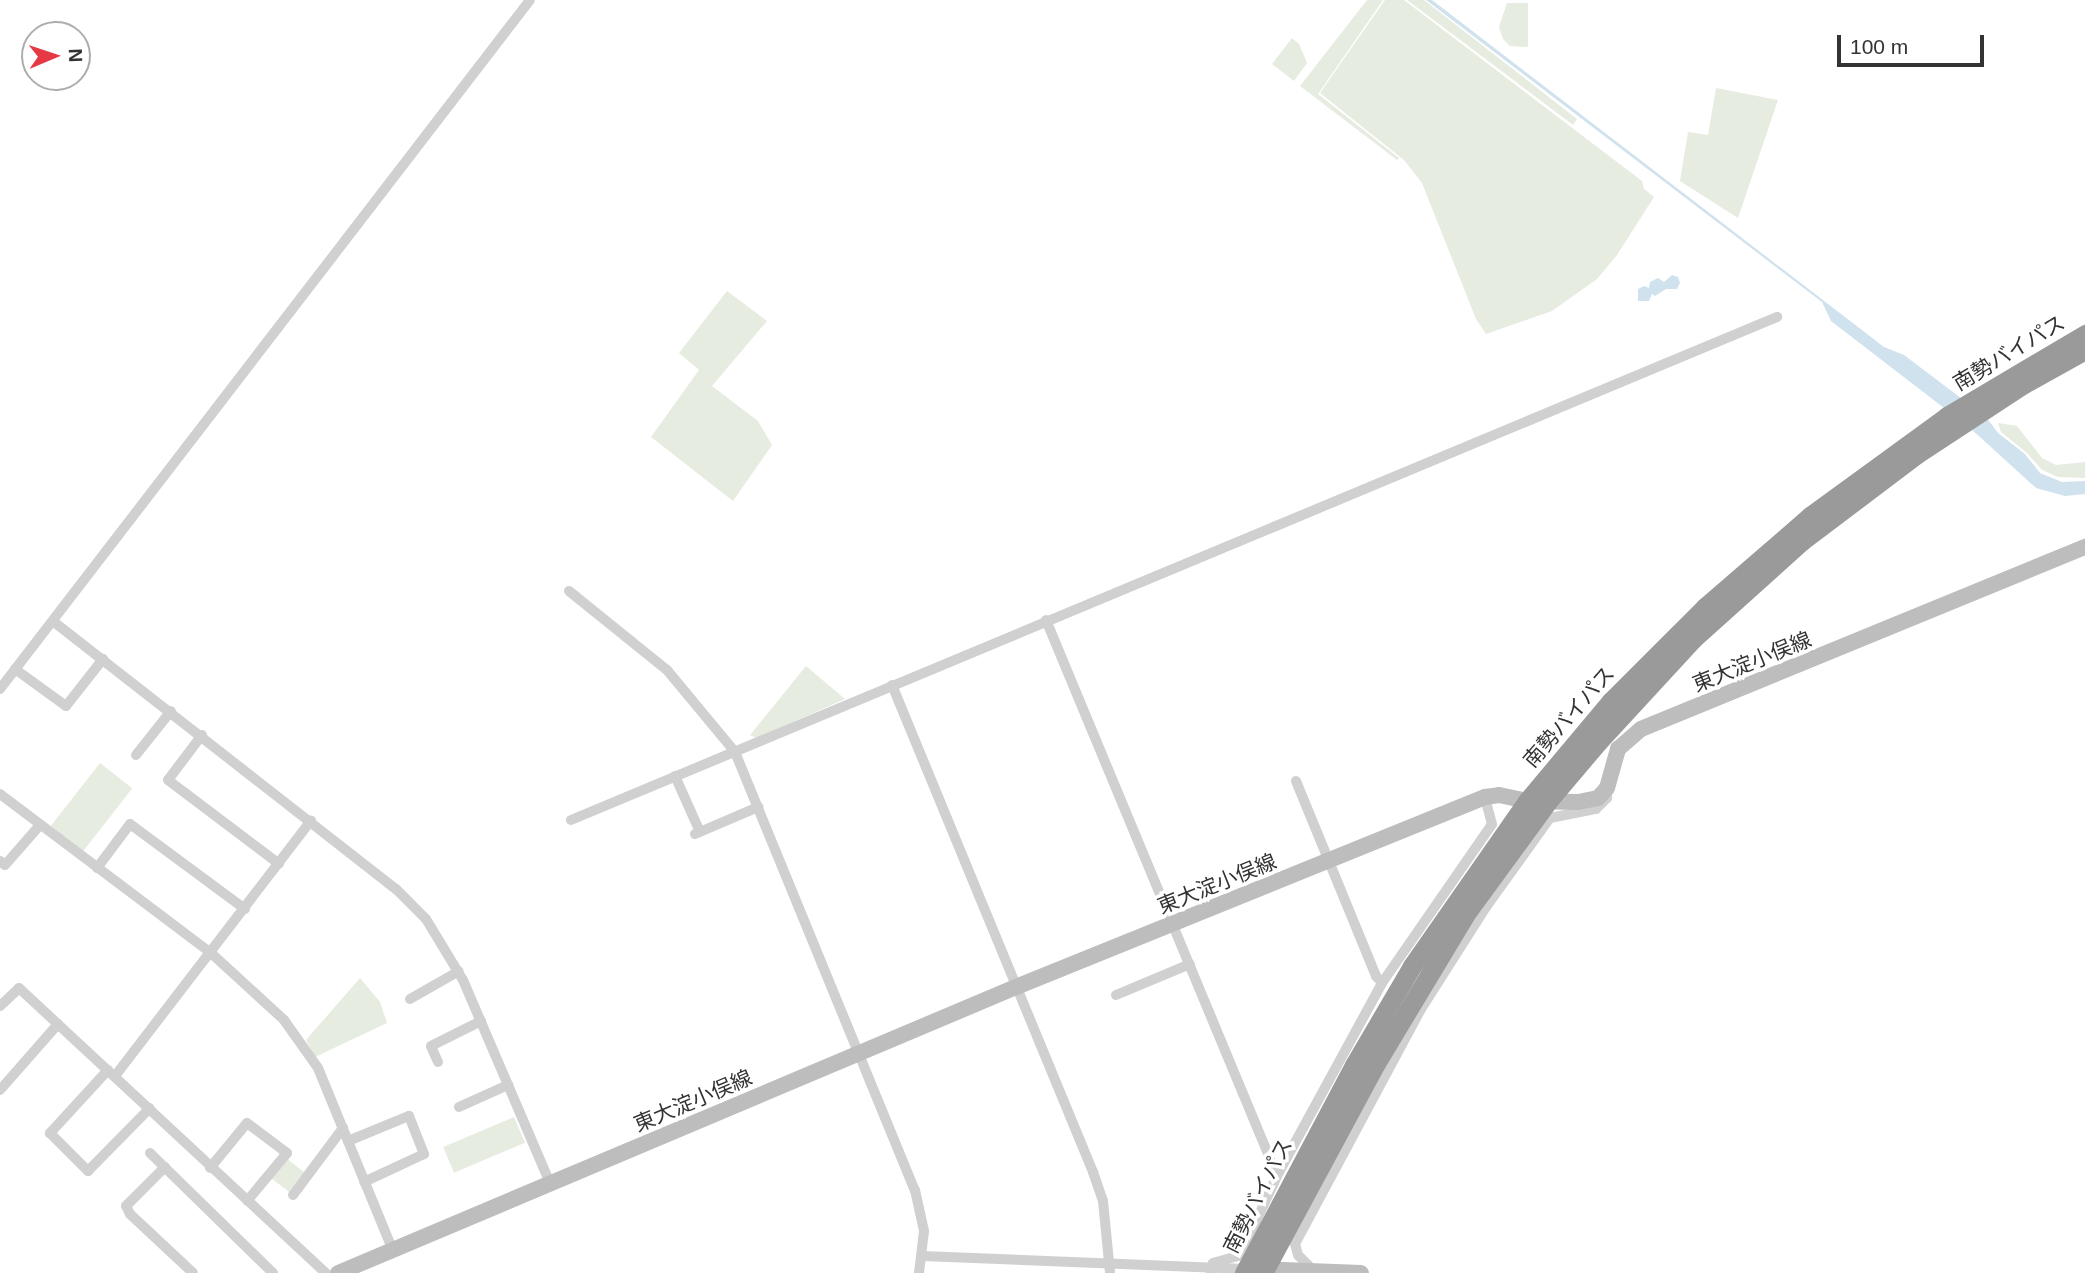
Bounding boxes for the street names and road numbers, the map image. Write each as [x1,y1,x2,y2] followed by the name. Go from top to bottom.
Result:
[1949,310,2069,396] street label: 南勢バイパス
[1689,627,1815,697] street label: 東大淀小俣線
[1518,661,1620,773] street label: 南勢バイパス
[1154,849,1280,919] street label: 東大淀小俣線
[630,1065,756,1137] street label: 東大淀小俣線
[1218,1134,1298,1258] street label: 南勢バイパス

